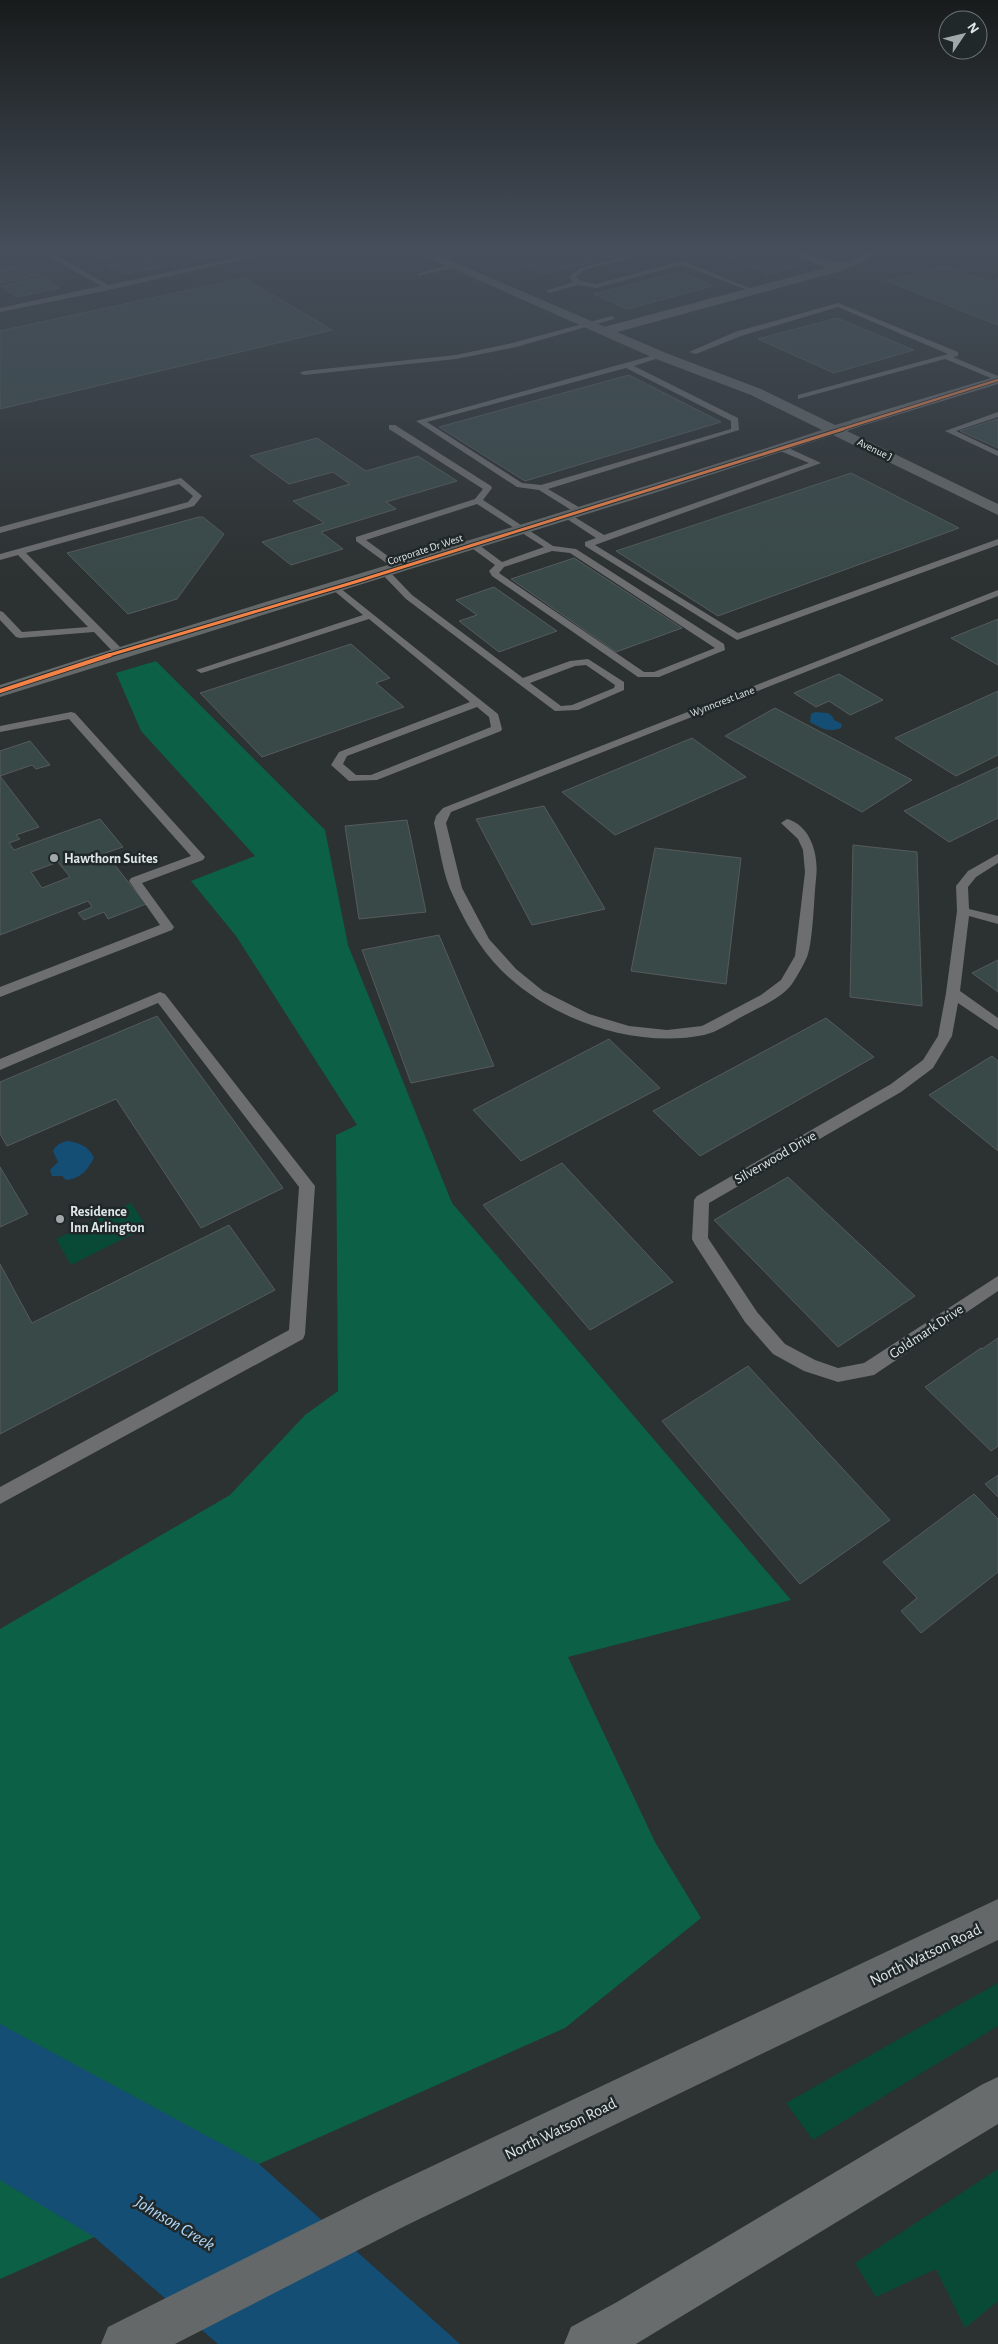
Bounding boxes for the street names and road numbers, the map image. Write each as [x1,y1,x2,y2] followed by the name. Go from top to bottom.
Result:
[856,436,894,463] street label: Avenue J
[386,532,465,567] street label: Corporate Dr West
[688,684,756,719] street label: Wynncrest Lane
[732,1129,819,1187] street label: Silverwood Drive
[887,1302,966,1362] street label: Goldmark Drive
[867,1921,984,1989] street label: North Watson Road
[502,2095,619,2163] street label: North Watson Road

